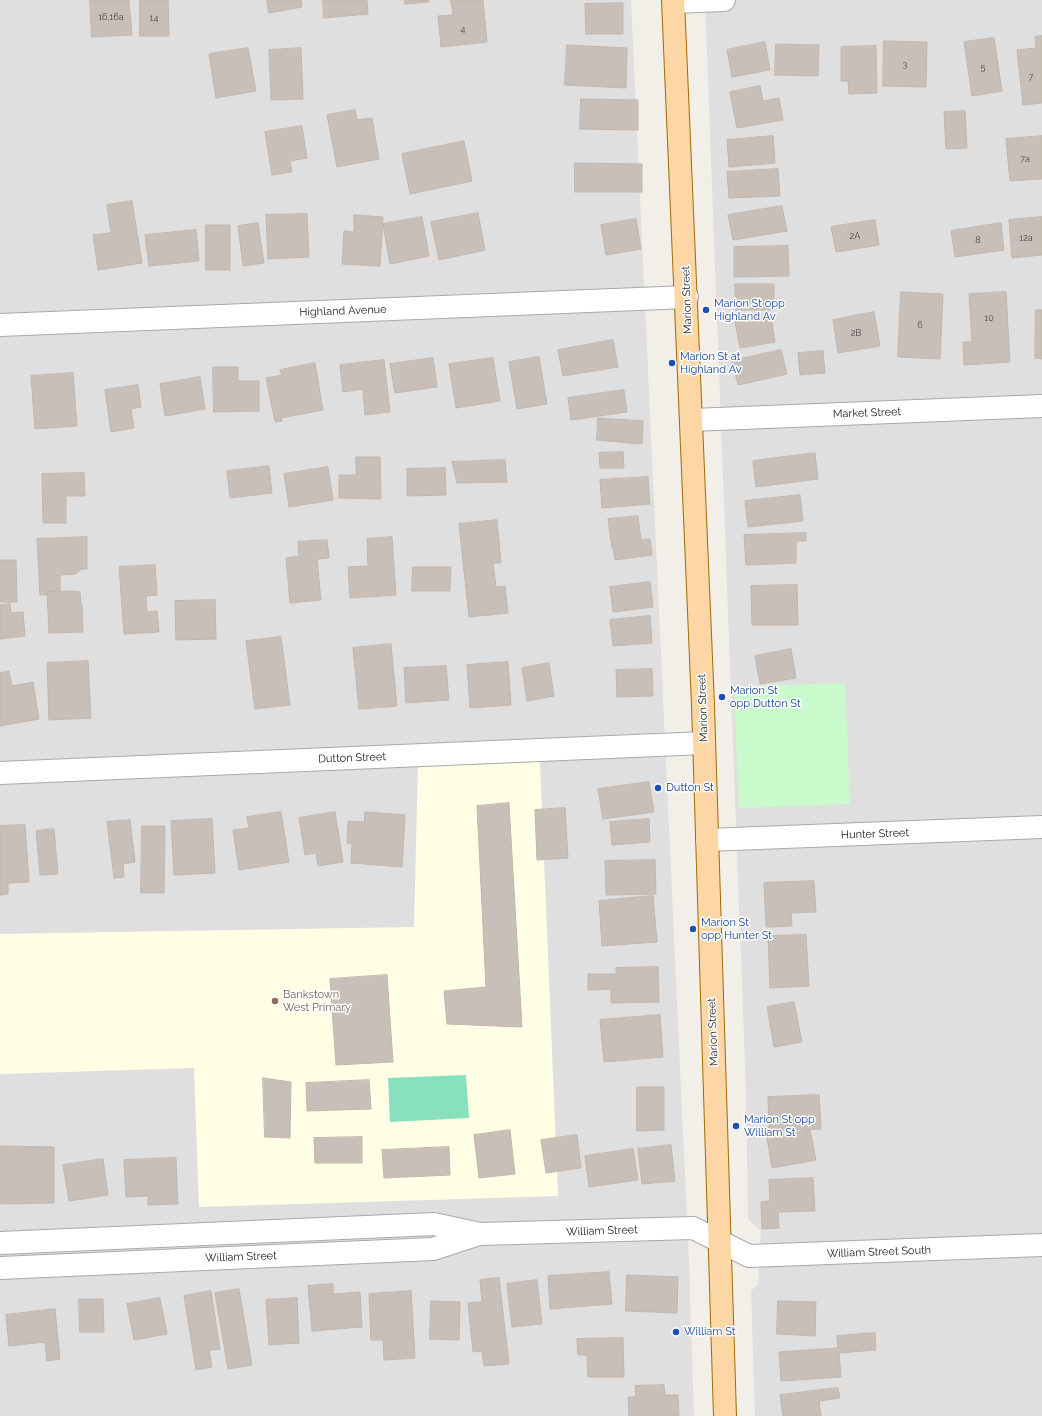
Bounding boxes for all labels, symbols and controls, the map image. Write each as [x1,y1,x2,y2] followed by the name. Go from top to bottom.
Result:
[98,12,124,22] house number: 16,16a
[150,13,158,23] house number: 14
[461,24,465,34] house number: 4
[903,59,907,69] house number: 3
[981,62,985,72] house number: 5
[1029,72,1033,82] house number: 7
[1020,154,1030,164] house number: 7a
[850,231,860,241] house number: 2A
[1019,233,1033,243] house number: 12a
[975,235,981,245] house number: 8
[679,266,695,334] street label: Marion Street
[714,297,785,323] place label: Marion St opp Highland Av
[299,303,387,319] street label: Highland Avenue
[701,305,711,315] marker: Marion St opp Highland Av
[984,313,994,323] house number: 10
[917,320,923,330] house number: 6
[851,328,861,338] house number: 2B
[680,350,742,376] place label: Marion St at Highland Av
[667,358,677,368] marker: Marion St at Highland Av
[833,405,901,421] street label: Market Street
[695,674,711,742] street label: Marion Street
[730,684,801,710] place label: Marion St opp Dutton St
[717,692,727,702] marker: Marion St opp Dutton St
[318,750,386,766] street label: Dutton Street
[666,781,714,795] place label: Dutton St
[653,783,663,793] marker: Dutton St
[841,826,909,842] street label: Hunter Street
[701,916,772,942] place label: Marion St opp Hunter St
[688,924,698,934] marker: Marion St opp Hunter St
[283,988,351,1014] place label: Bankstown West Primary
[270,996,280,1006] marker: Bankstown West Primary
[705,998,721,1066] street label: Marion Street
[744,1113,815,1139] place label: Marion St opp William St
[731,1121,741,1131] marker: Marion St opp William St
[566,1223,638,1239] street label: William Street
[827,1244,931,1260] street label: William Street South
[205,1249,277,1265] street label: William Street
[684,1325,735,1339] place label: William St
[671,1327,681,1337] marker: William St

